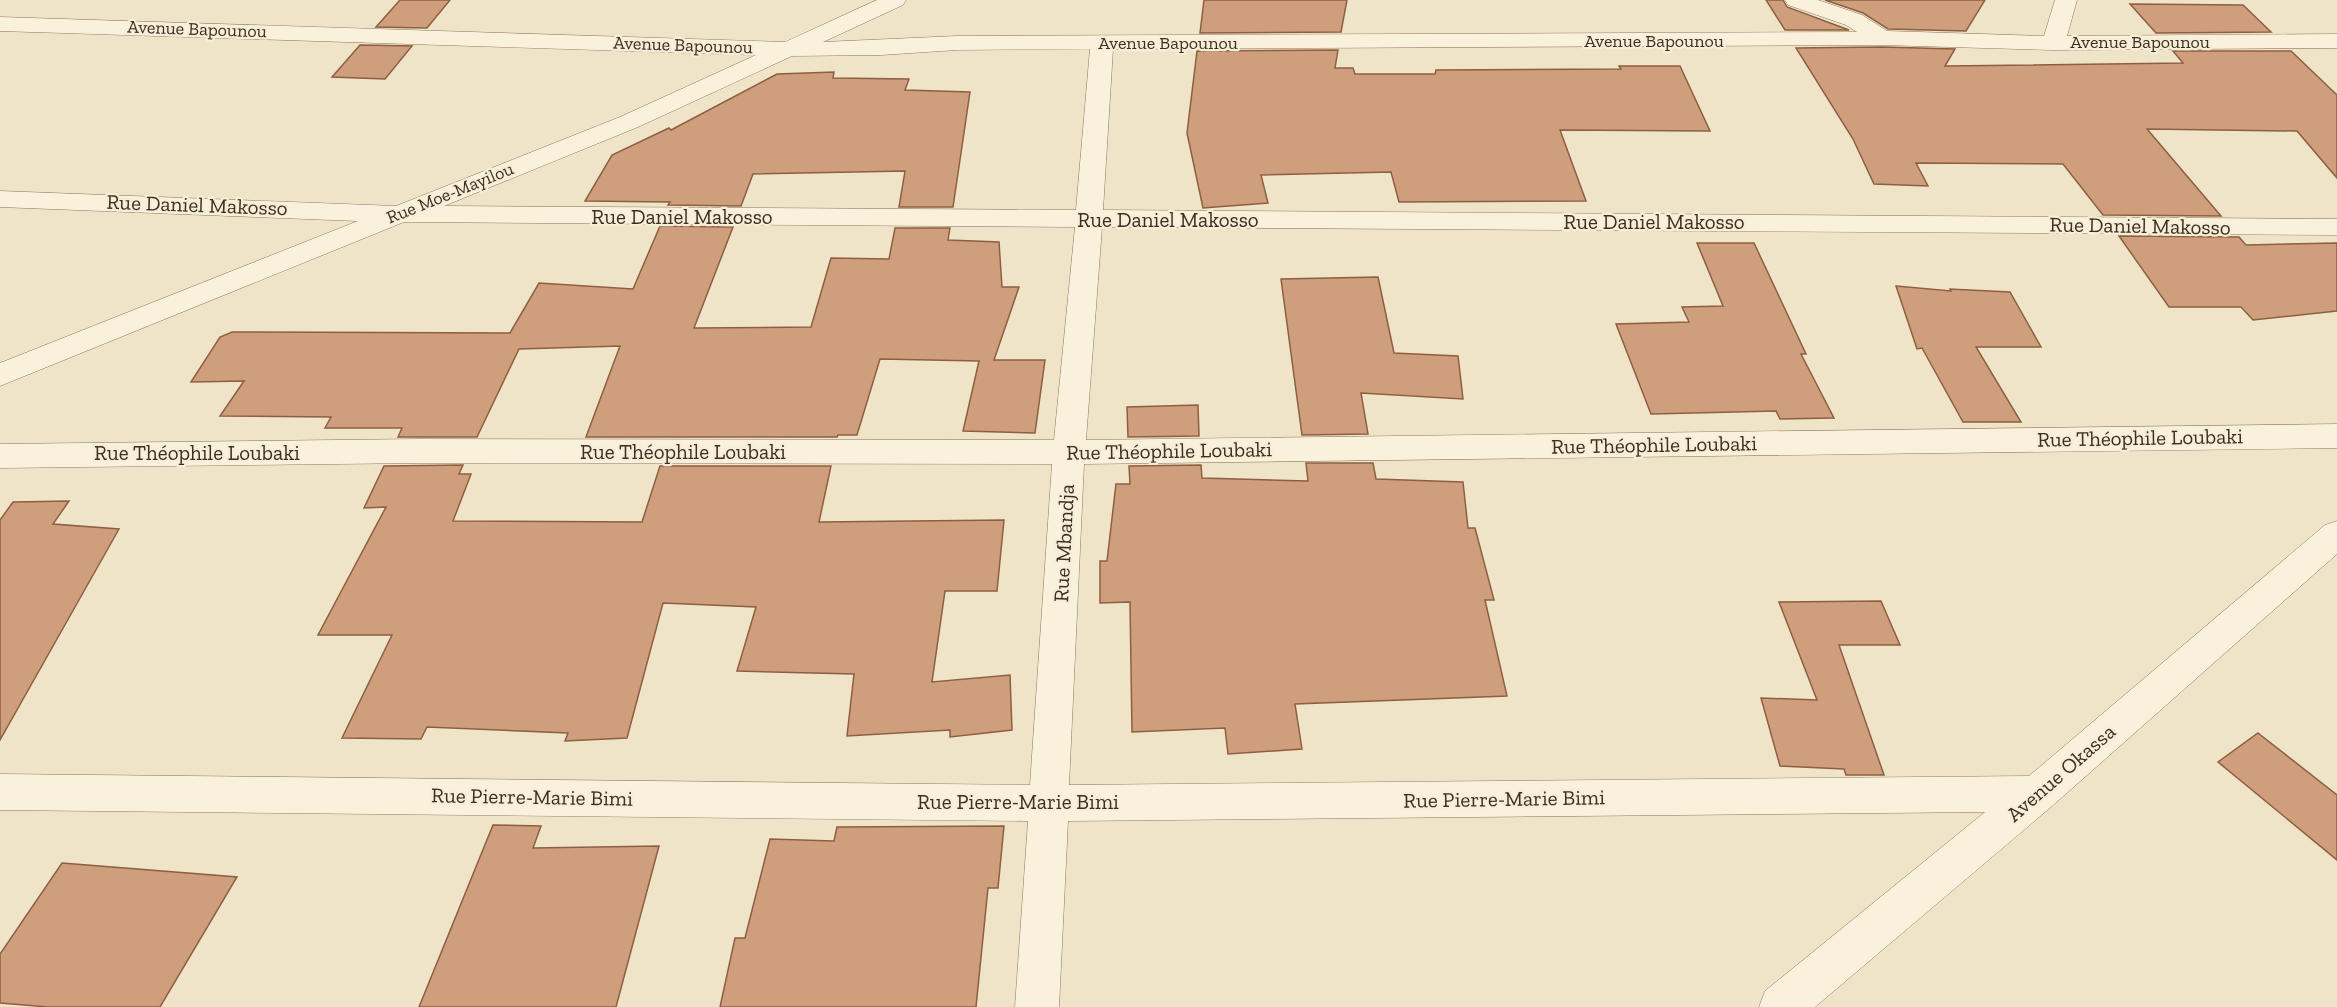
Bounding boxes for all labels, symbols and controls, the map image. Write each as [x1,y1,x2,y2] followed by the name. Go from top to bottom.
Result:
[127,16,267,42] street label: Avenue Bapounou
[1584,30,1724,52] street label: Avenue Bapounou
[2070,31,2210,53] street label: Avenue Bapounou
[613,32,753,58] street label: Avenue Bapounou
[1098,32,1238,54] street label: Avenue Bapounou
[383,157,517,229] street label: Rue Moe-Mayilou
[106,189,288,220] street label: Rue Daniel Makosso
[591,204,773,229] street label: Rue Daniel Makosso
[1077,207,1259,232] street label: Rue Daniel Makosso
[1563,209,1745,234] street label: Rue Daniel Makosso
[2049,211,2231,240] street label: Rue Daniel Makosso
[2037,423,2243,452] street label: Rue Théophile Loubaki
[1551,430,1757,459] street label: Rue Théophile Loubaki
[1066,436,1272,465] street label: Rue Théophile Loubaki
[580,439,786,464] street label: Rue Théophile Loubaki
[94,440,300,465] street label: Rue Théophile Loubaki
[1048,483,1080,603] street label: Rue Mbandja
[2001,719,2120,827] street label: Avenue Okassa
[431,782,633,811] street label: Rue Pierre-Marie Bimi
[1403,784,1605,813] street label: Rue Pierre-Marie Bimi
[917,789,1119,814] street label: Rue Pierre-Marie Bimi

